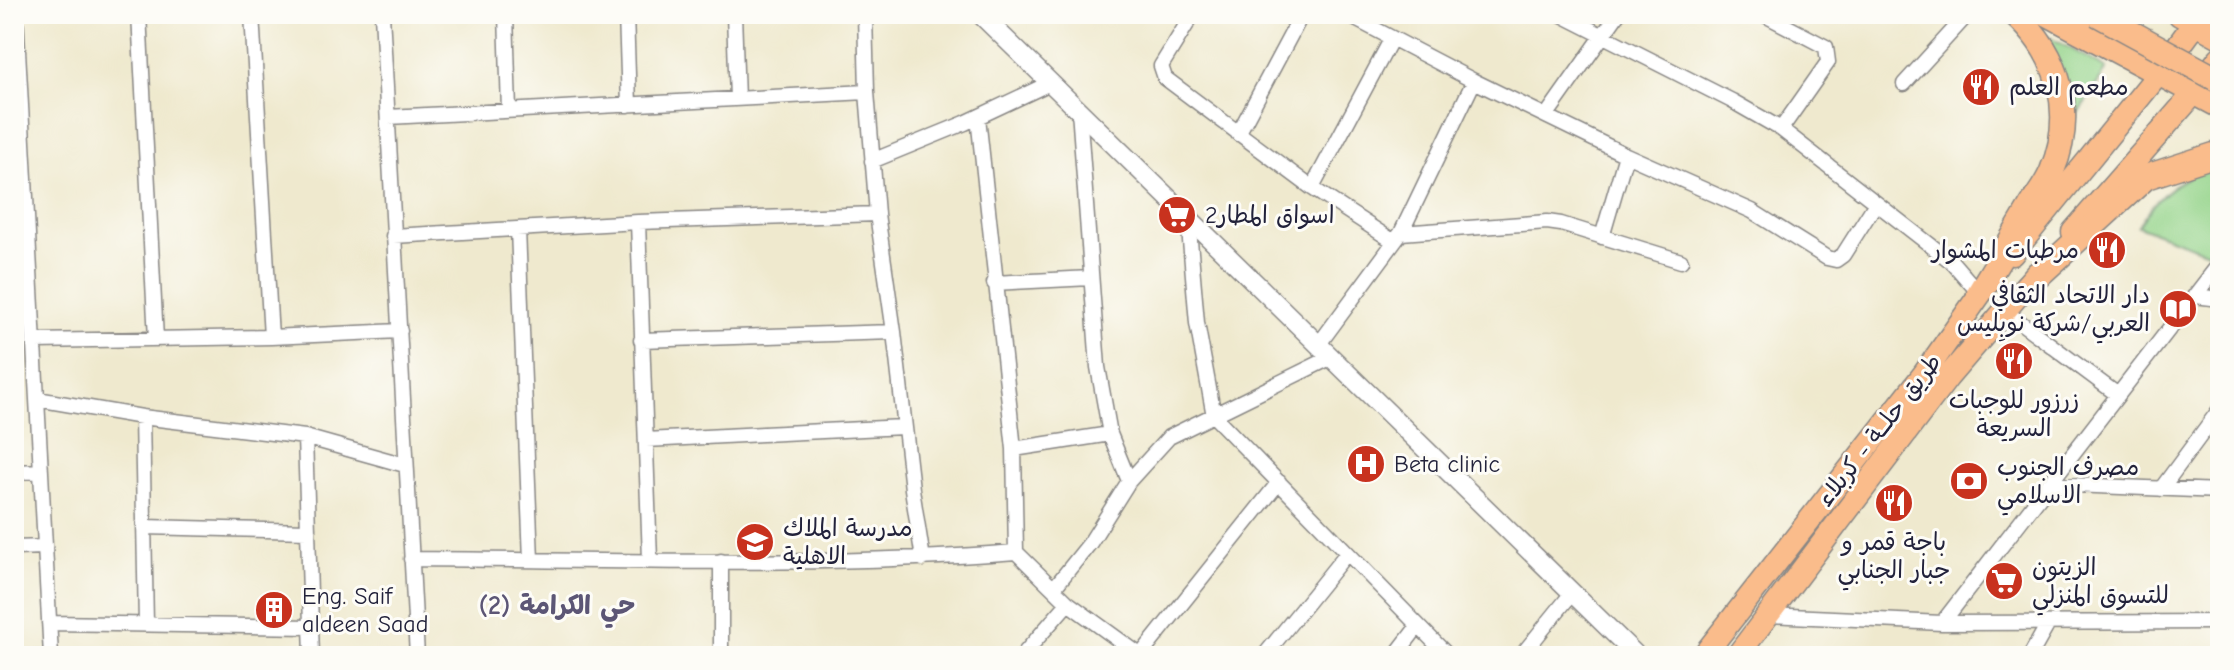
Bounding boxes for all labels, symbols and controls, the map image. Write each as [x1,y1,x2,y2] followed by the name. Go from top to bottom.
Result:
[1960,66,2002,108] restaurant icon: مطعم العلم
[2009,73,2129,105] place label: مطعم العلم
[1156,194,1198,236] supermarket icon: اسواق المطار2
[1205,201,1335,230] place label: اسواق المطار2
[2086,229,2128,271] restaurant icon: مرطبات المشوار
[1930,236,2079,265] place label: مرطبات المشوار
[1957,280,2150,344] place label: دار الاتحاد الثقافي العربي/شركة نوبِليس
[2157,288,2199,330] library icon: دار الاتحاد الثقافي العربي/شركة نوبِليس
[1993,340,2035,382] restaurant icon: زرزور للوجبات السريعة
[1811,348,1947,512] street label: طريق حلــة - كربلاء
[1949,386,2079,442] place label: زرزور للوجبات السريعة
[1345,443,1387,485] hospital icon: Beta clinic
[1394,450,1500,478] place label: Beta clinic
[1997,453,2139,516] place label: مصرف الجنوب الاسلامي
[1948,460,1990,502] bank icon: مصرف الجنوب الاسلامي
[1873,482,1915,524] restaurant icon: باجة قمر و جبار الجنابي
[783,514,913,570] place label: مدرسة الملاك الاهلية
[734,521,776,563] school or university icon: مدرسة الملاك الاهلية
[1837,528,1951,591] place label: باجة قمر و جبار الجنابي
[2032,553,2169,616] place label: الزيتون للتسوق المنزلي
[1983,560,2025,602] supermarket icon: الزيتون للتسوق المنزلي
[302,582,428,638] place label: Eng. Saif aldeen Saad
[253,589,295,631] building icon: Eng. Saif aldeen Saad
[479,591,635,629] district label: حي الكرامة (2)

